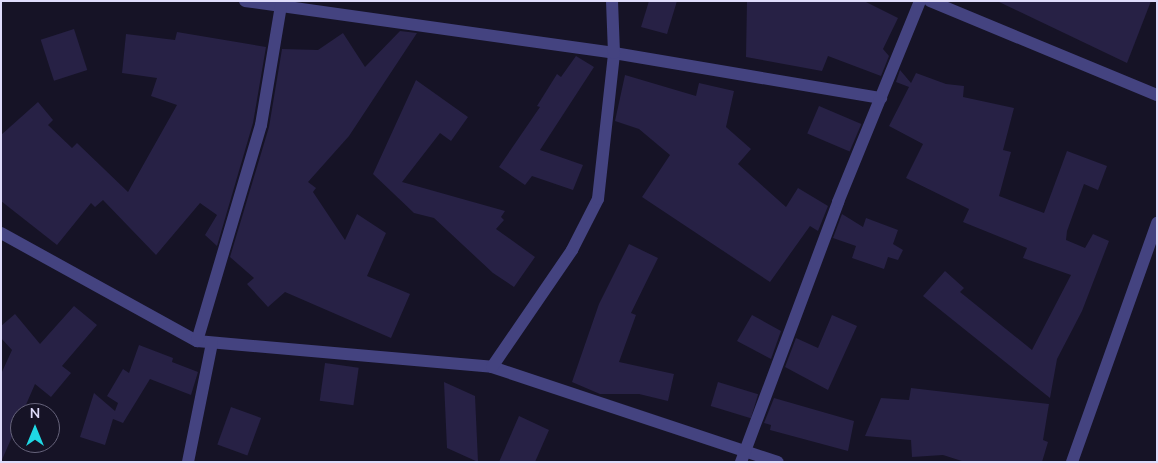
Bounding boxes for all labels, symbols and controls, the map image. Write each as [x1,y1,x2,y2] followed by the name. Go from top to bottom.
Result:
[10,403,60,453] north arrow
[30,404,40,423] text: N

